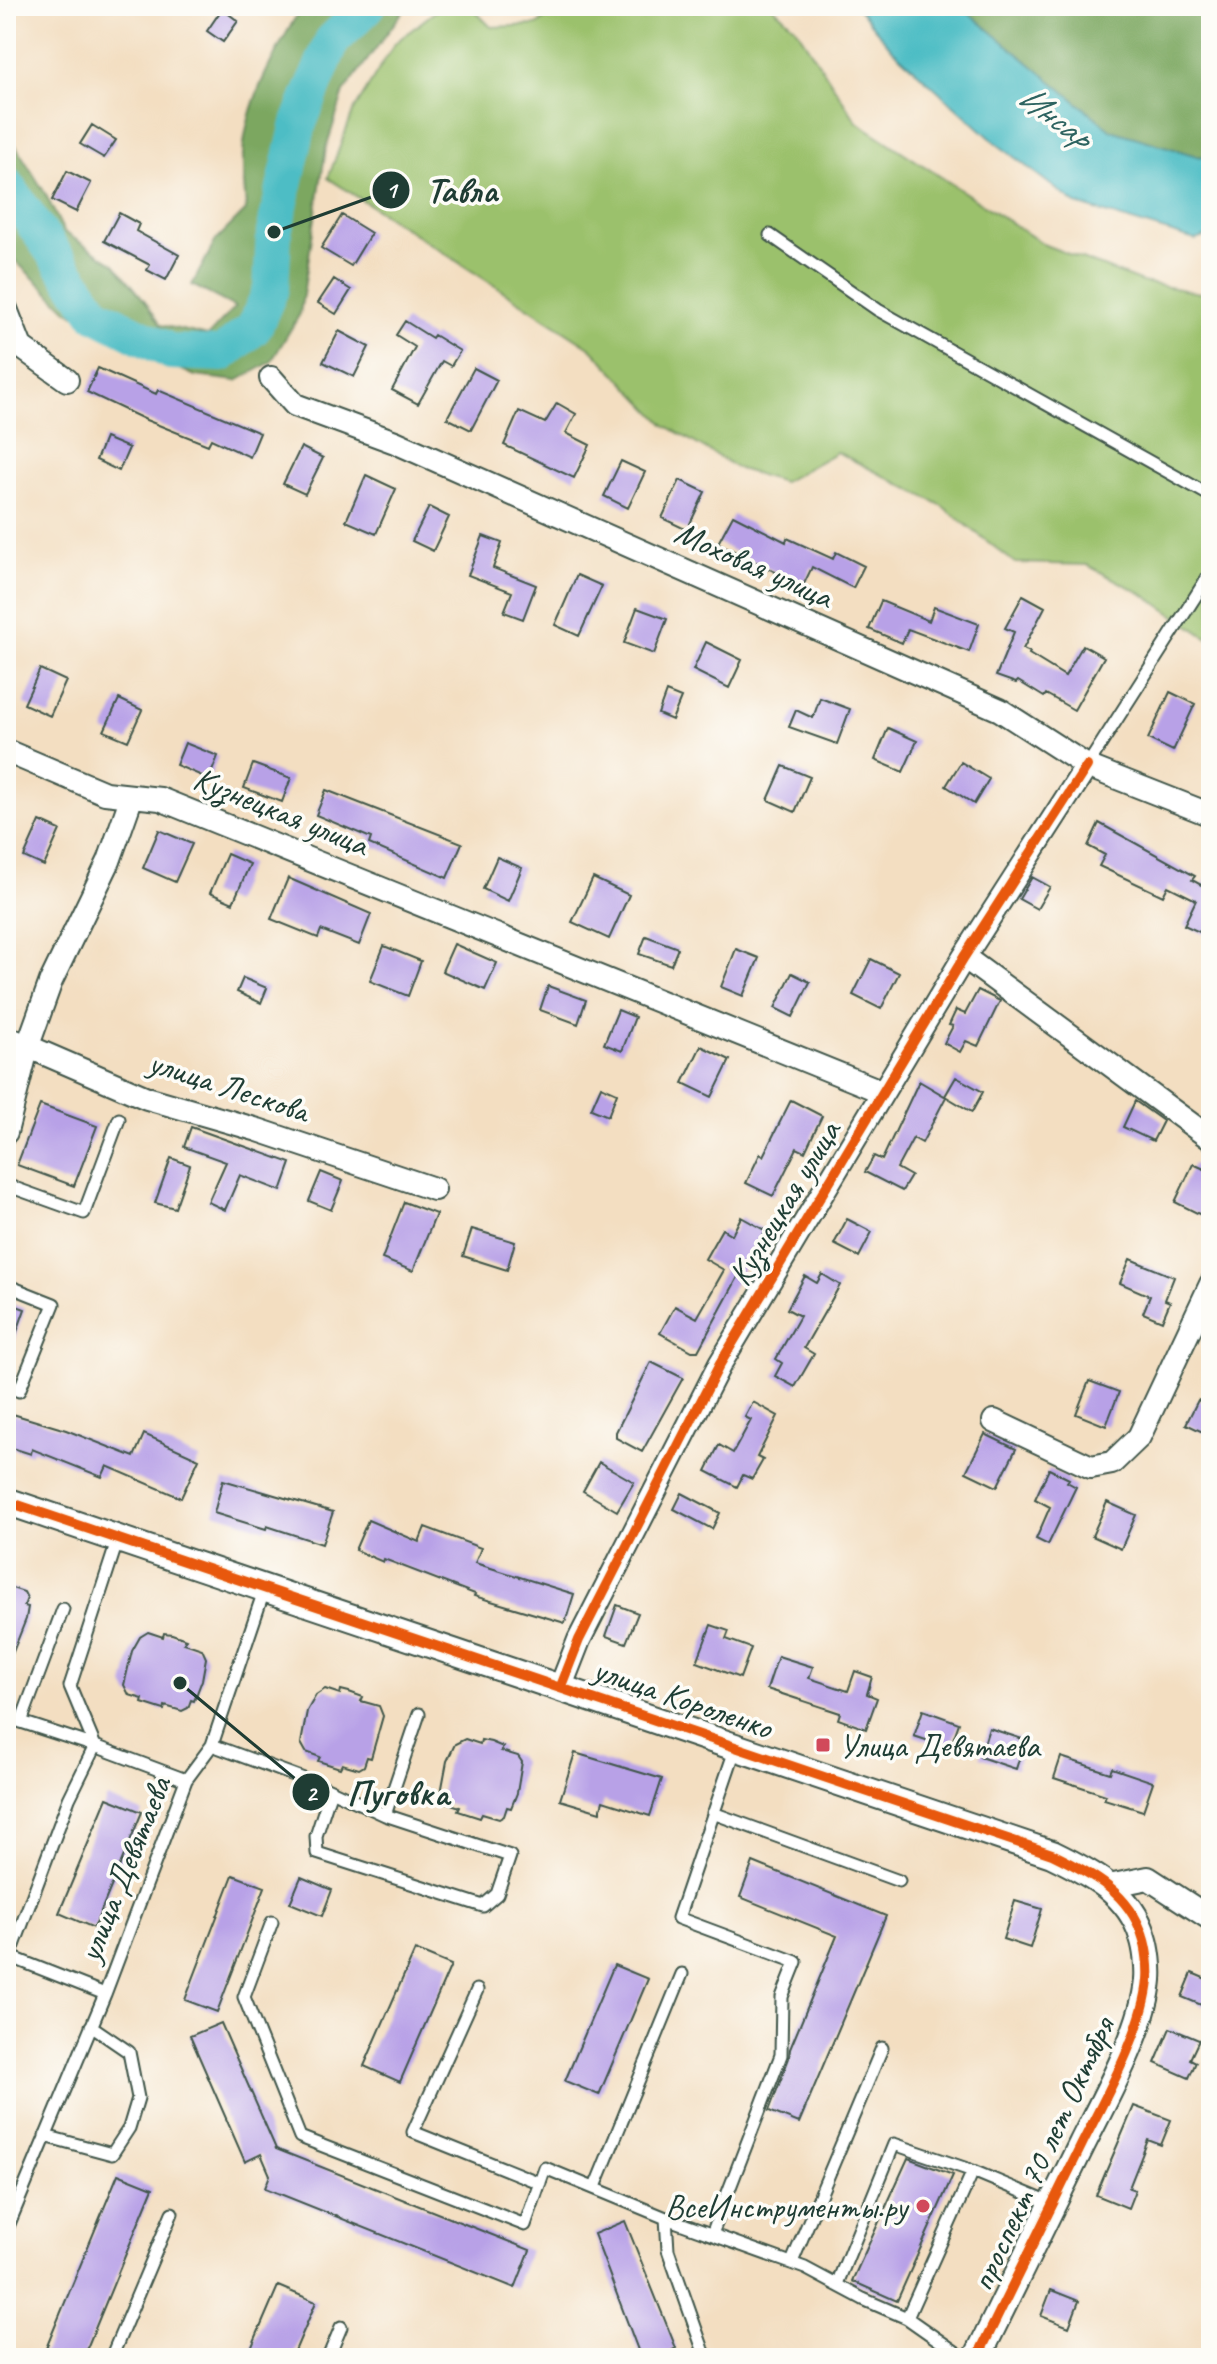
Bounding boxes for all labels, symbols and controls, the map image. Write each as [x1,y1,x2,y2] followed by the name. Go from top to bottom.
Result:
[1009,74,1104,161] water label: Инсар
[371,160,514,220] callout: Тавла
[427,167,500,213] text: Тавла
[386,175,400,205] text: 1
[669,510,841,619] street label: Моховая улица
[187,757,377,866] street label: Кузнецкая улица
[142,1039,317,1133] street label: улица Лескова
[718,1111,851,1293] street label: Кузнецкая улица
[586,1647,780,1749] street label: улица Короленко
[839,1724,1042,1767] place label: Улица Девятаева
[814,1736,832,1754] marker: Улица Девятаева
[291,1762,465,1822] callout: Пуговка
[67,1768,182,1970] street label: улица Девятаева
[347,1770,452,1816] text: Пуговка
[306,1778,319,1808] text: 2
[960,2008,1125,2297] street label: проспект 70 лет Октября
[665,2185,909,2228] place label: ВсеИнструменты.ру
[914,2197,932,2215] marker: ВсеИнструменты.ру

